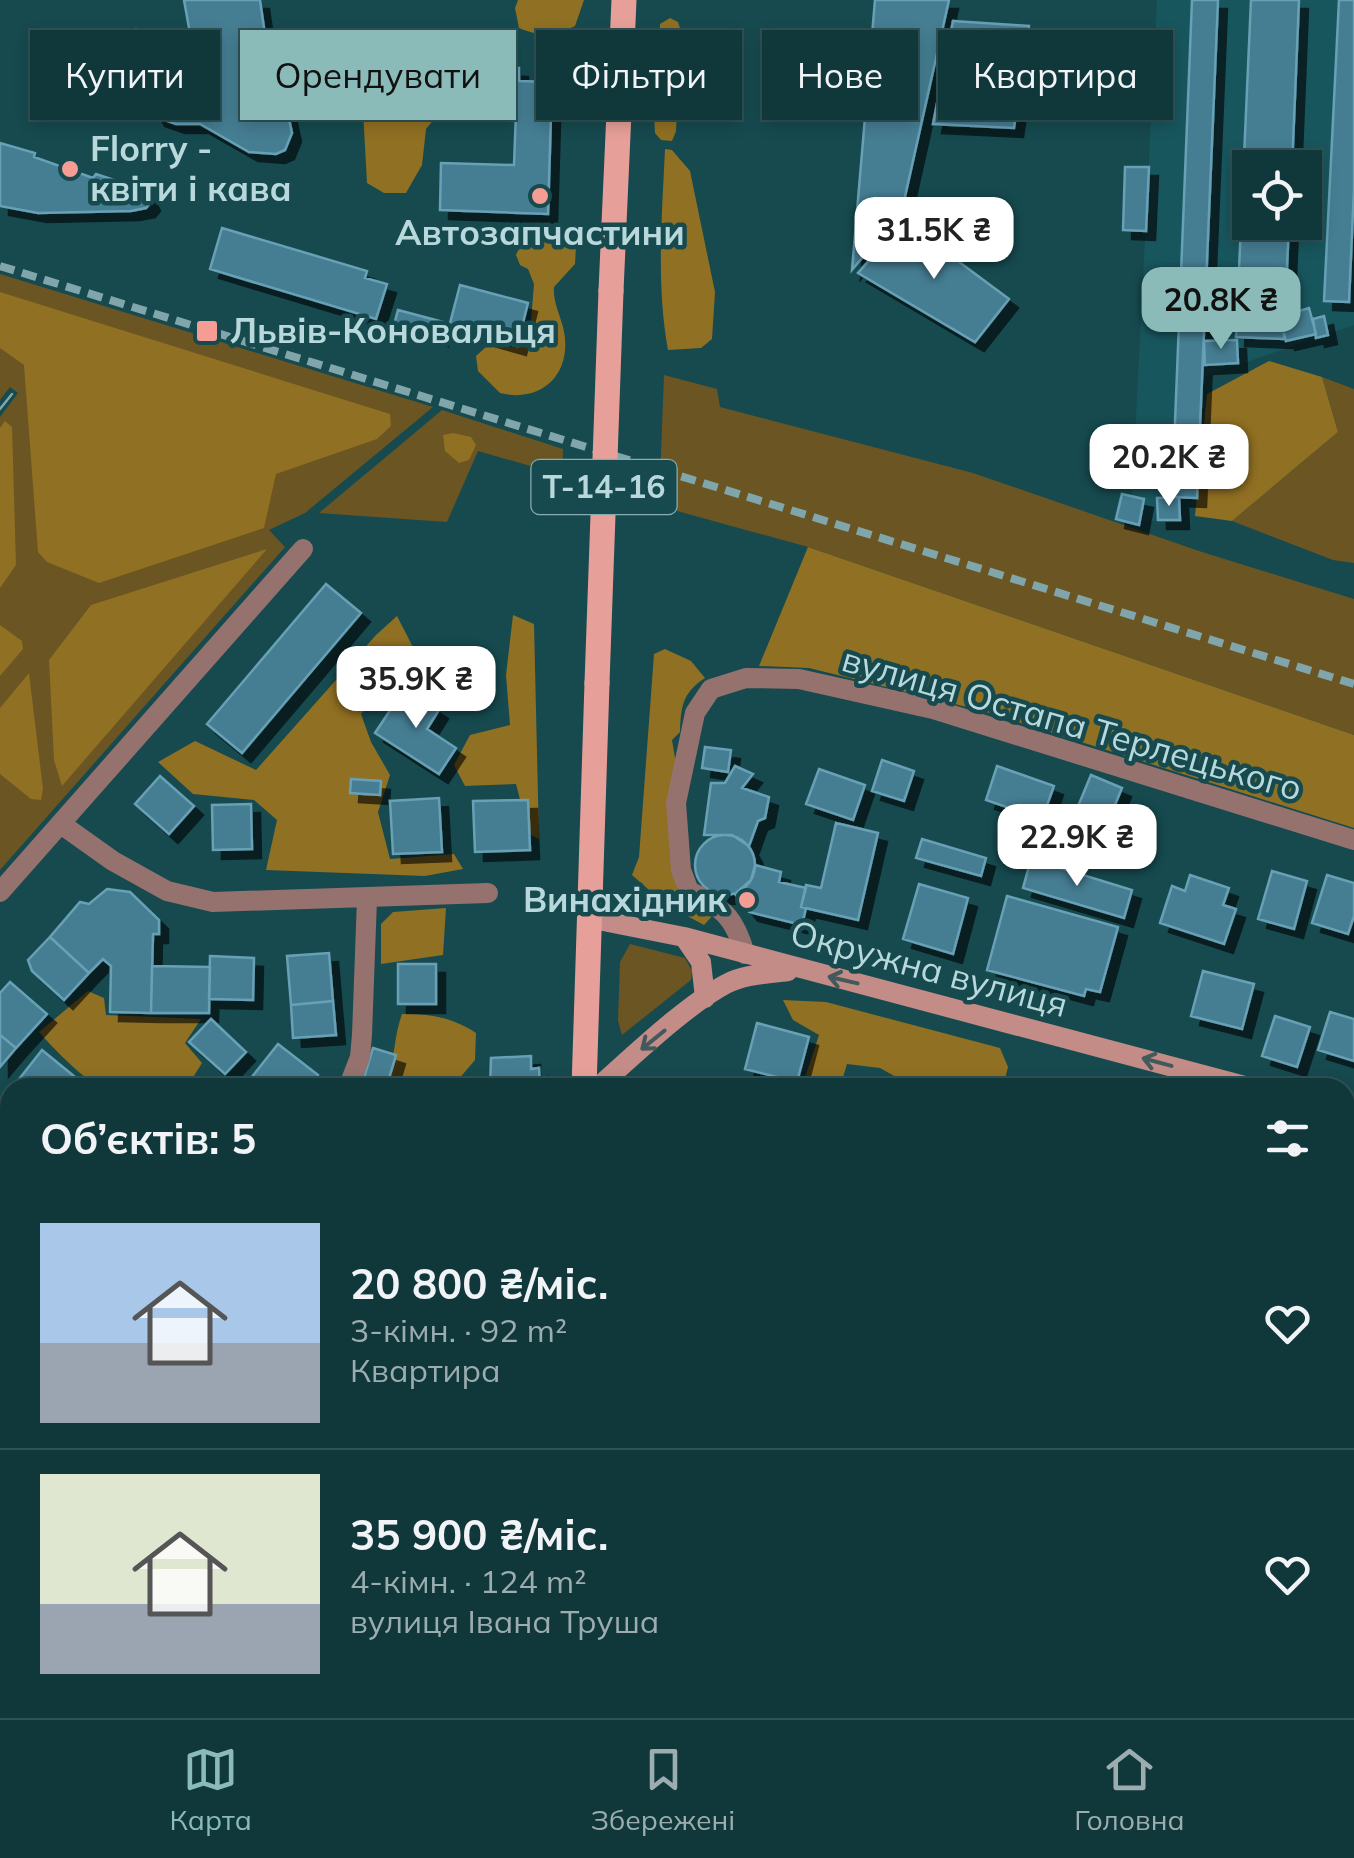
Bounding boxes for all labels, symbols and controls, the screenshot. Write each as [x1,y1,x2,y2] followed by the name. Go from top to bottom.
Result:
[30,30,220,120] chip: Купити
[240,30,516,120] chip: Орендувати
[536,30,742,120] chip: Фільтри
[762,30,918,120] chip: Нове
[938,30,1173,120] chip: Квартира
[90,126,292,210] place label: Florry - квіти і кава
[1232,150,1322,240] map controls
[1232,150,1322,240] button: locate
[59,158,81,180] marker: Florry - квіти і кава
[529,185,551,207] marker: Автозапчастини
[842,197,1026,282] pin: 31.5K ₴
[877,209,991,249] text: 31.5K ₴
[395,210,685,254] place label: Автозапчастини
[1129,267,1313,352] pin: 20.8K ₴
[1164,279,1278,319] text: 20.8K ₴
[230,308,556,352] place label: Львів-Коновальця
[194,318,220,344] marker: Львів-Коновальця
[1077,424,1261,509] pin: 20.2K ₴
[1112,436,1226,476] text: 20.2K ₴
[532,460,676,514] road number: Т-14-16
[837,636,1307,810] street label: вулиця Остапа Терлецького
[324,646,508,731] pin: 35.9K ₴
[359,658,473,698] text: 35.9K ₴
[985,804,1169,889] pin: 22.9K ₴
[1020,816,1134,856] text: 22.9K ₴
[523,877,728,921] place label: Винахідник
[736,889,758,911] marker: Винахідник
[786,910,1073,1026] street label: Окружна вулиця
[828,970,860,988] one-way arrow
[641,1029,667,1051] one-way arrow
[1142,1052,1174,1071] one-way arrow
[1260,1111,1315,1166] icon: filters
[40,1112,256,1165] text: Об’єктів: 5
[350,1257,608,1310] text: 20 800 ₴/міс.
[120,1263,240,1383] icon: home
[1260,1296,1315,1351] icon: heart
[350,1310,567,1350] text: 3-кімн. · 92 m²
[350,1350,501,1390] text: Квартира
[350,1508,608,1561] text: 35 900 ₴/міс.
[120,1514,240,1634] icon: home
[1260,1547,1315,1602] icon: heart
[350,1561,586,1601] text: 4-кімн. · 124 m²
[350,1601,659,1641] text: вулиця Івана Труша
[169,1742,252,1837] tab: Карта
[591,1742,735,1837] tab: Збережені
[1074,1742,1185,1837] tab: Головна

